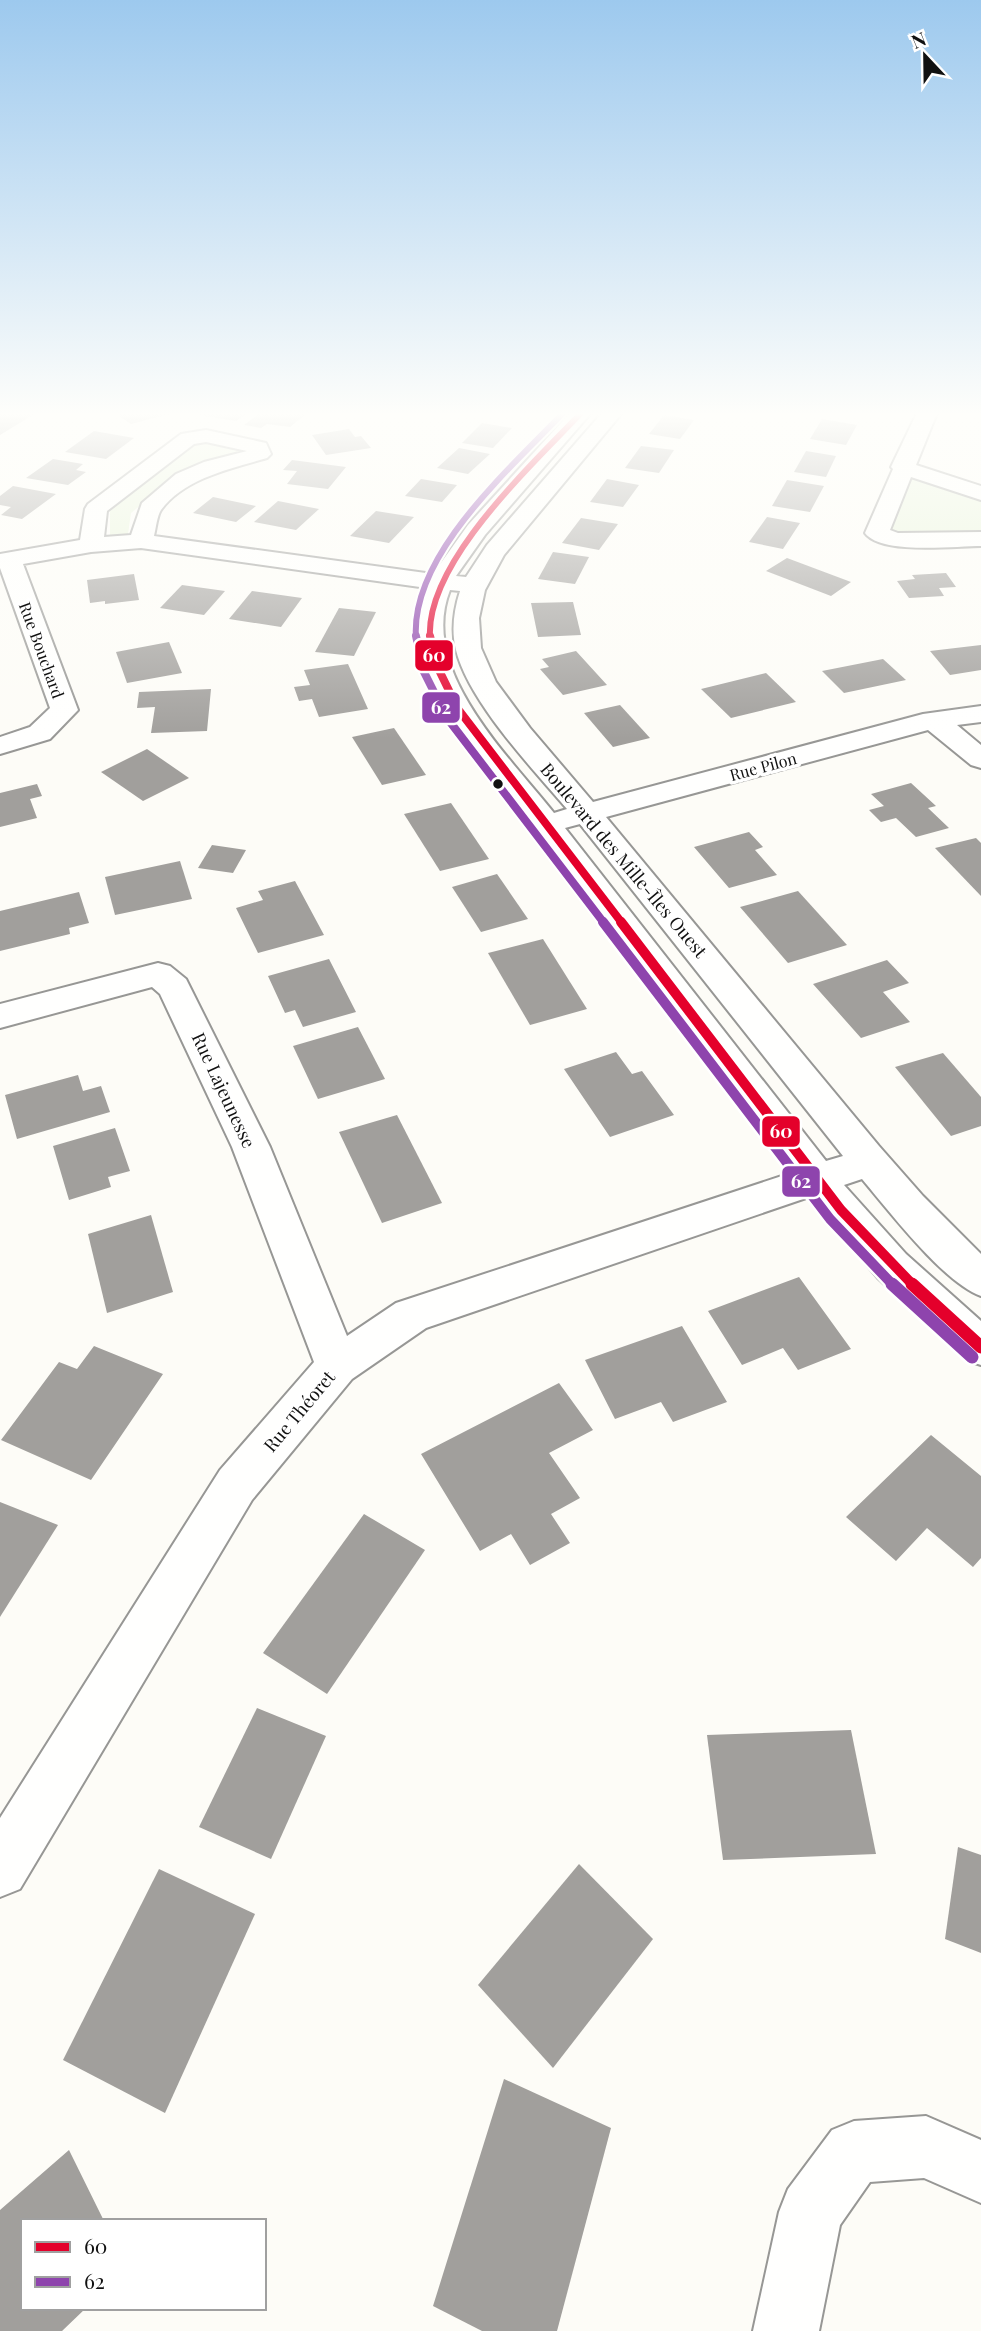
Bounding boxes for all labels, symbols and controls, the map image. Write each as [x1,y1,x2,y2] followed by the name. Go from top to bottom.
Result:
[890,21,960,91] north arrow
[907,25,930,54] text: N
[15,599,69,701] street label: Rue Bouchard
[414,639,454,672] line badge: 60
[423,641,445,667] text: 60
[421,691,461,724] line badge: 62
[431,693,451,719] text: 62
[727,747,799,785] street label: Rue Pilon
[535,758,713,963] street label: Boulevard des Mille-Îles Ouest
[491,777,505,791] unlabelled marker
[187,1028,261,1152] street label: Rue Lajeunesse
[761,1115,801,1148] line badge: 60
[770,1117,792,1143] text: 60
[781,1165,821,1198] line badge: 62
[791,1167,811,1193] text: 62
[258,1365,340,1457] street label: Rue Théoret
[21,2219,266,2310] legend
[84,2231,107,2259] text: 60
[84,2266,105,2294] text: 62

